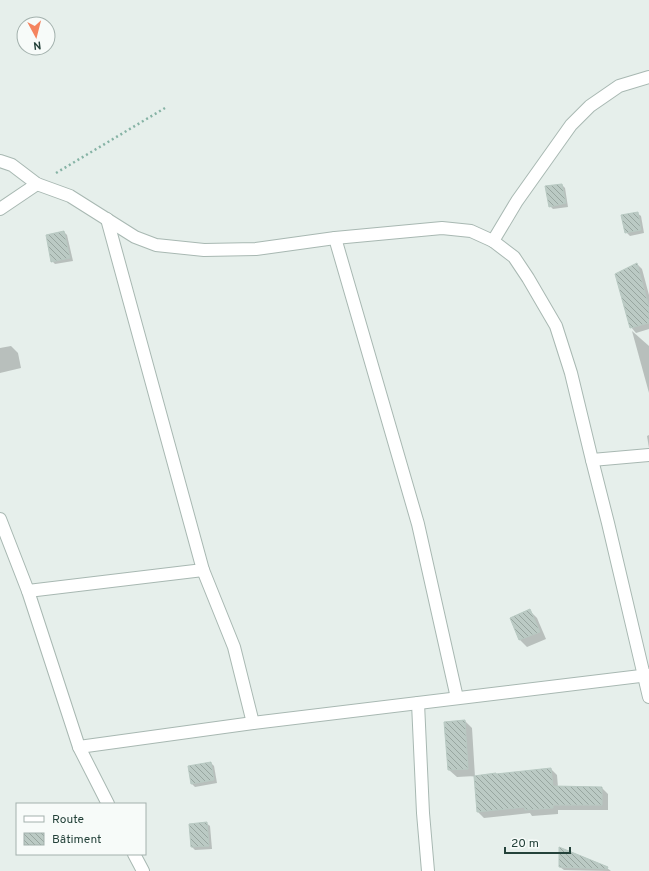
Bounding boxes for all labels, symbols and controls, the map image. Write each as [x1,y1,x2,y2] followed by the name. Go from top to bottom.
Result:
[16,16,56,56] north arrow
[32,38,42,52] text: N
[16,803,146,855] legend
[52,812,84,828] text: Route
[505,829,570,855] scale bar
[52,832,102,848] text: Bâtiment
[511,836,539,852] text: 20 m

